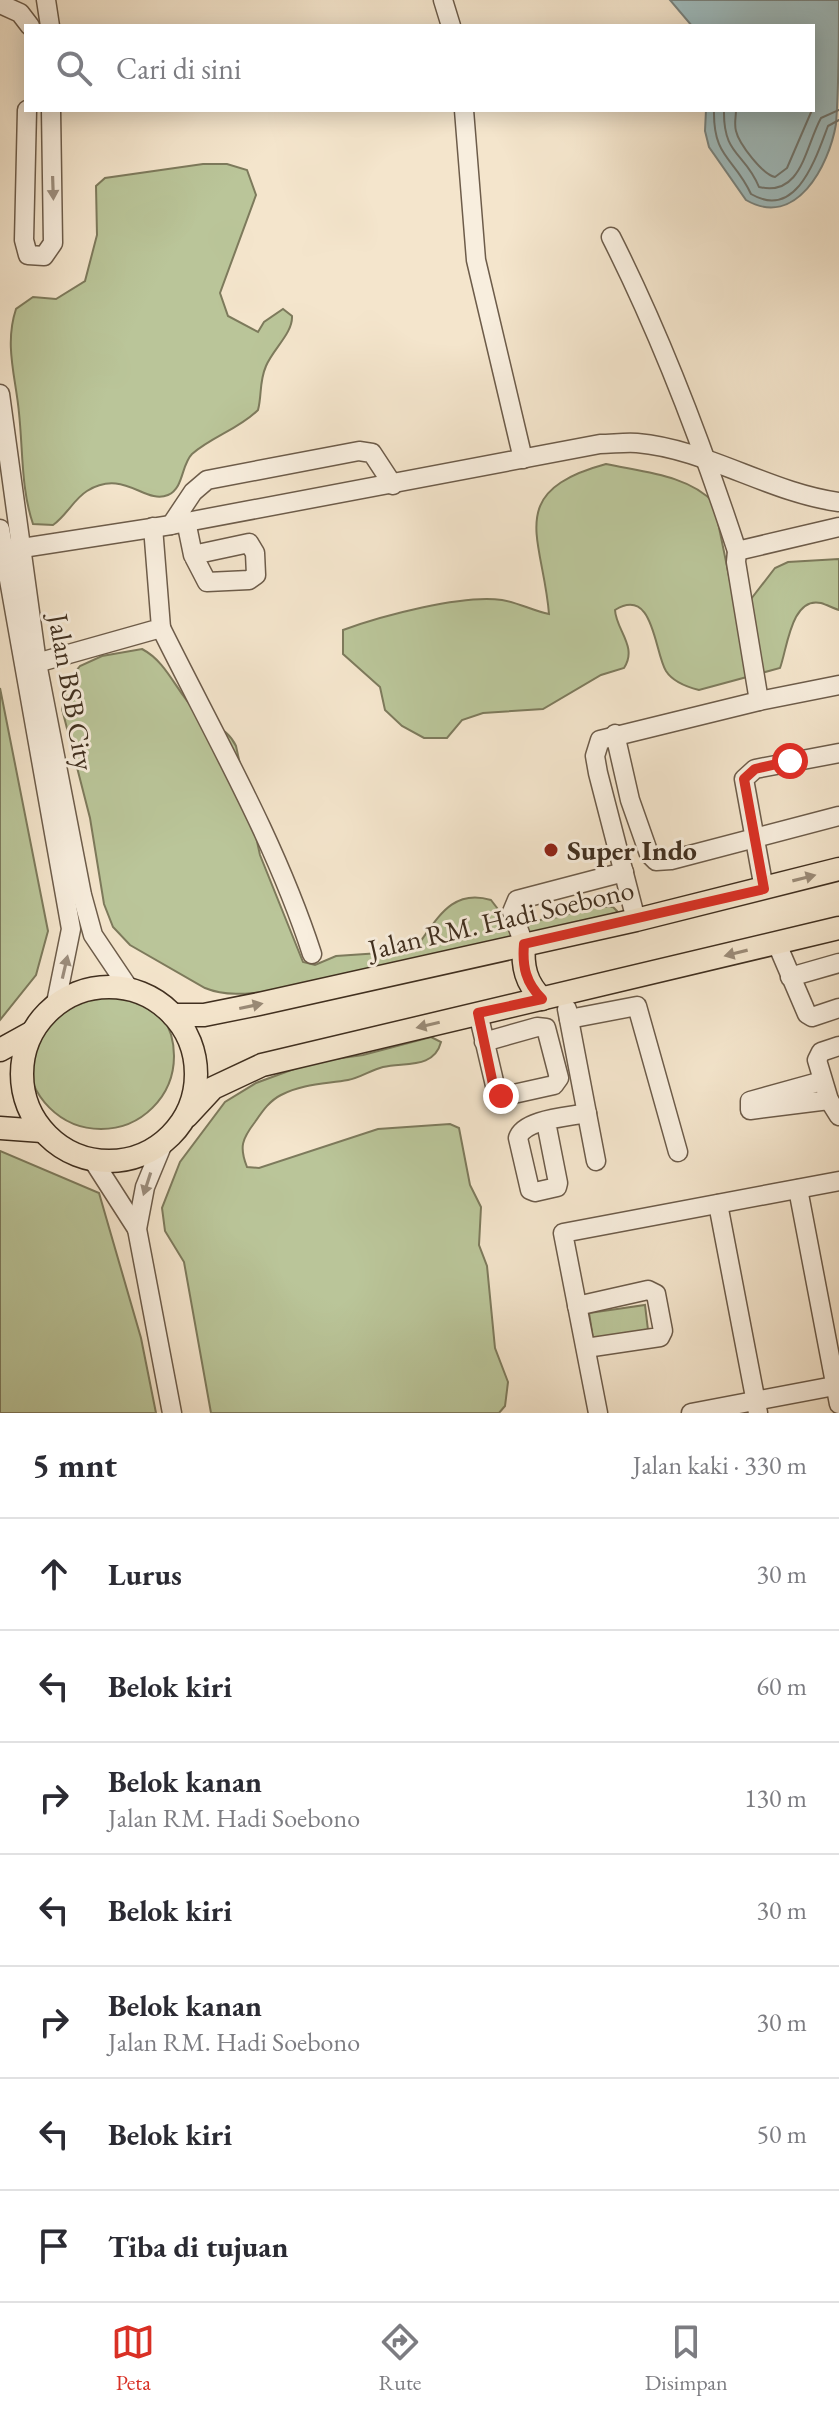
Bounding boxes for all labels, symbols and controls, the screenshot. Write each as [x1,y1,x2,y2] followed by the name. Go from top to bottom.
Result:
[24,24,815,112] search box
[52,46,96,90] icon: search
[116,49,241,88] text: Cari di sini
[47,176,60,201] one-way arrow
[40,609,104,774] street label: Jalan BSB City
[772,743,808,779] route start
[567,832,697,868] place label: Super Indo
[542,841,560,859] marker: Super Indo
[363,871,637,968] street label: Jalan RM. Hadi Soebono
[792,872,817,884] one-way arrow
[723,948,748,960] one-way arrow
[59,954,72,979] one-way arrow
[238,999,263,1011] one-way arrow
[416,1020,441,1032] one-way arrow
[483,1078,519,1114] route end
[141,1173,153,1197] one-way arrow
[32,1443,117,1487] text: 5 mnt
[633,1448,807,1482] text: Jalan kaki · 330 m
[32,1552,76,1596] icon: ahead
[108,1555,182,1594] text: Lurus
[757,1557,807,1591] text: 30 m
[32,1664,76,1708] icon: left
[108,1667,232,1706] text: Belok kiri
[757,1669,807,1703] text: 60 m
[108,1762,262,1801] text: Belok kanan
[32,1776,76,1820] icon: right
[744,1781,807,1815] text: 130 m
[108,1801,360,1835] text: Jalan RM. Hadi Soebono
[32,1888,76,1932] icon: left
[108,1891,232,1930] text: Belok kiri
[757,1893,807,1927] text: 30 m
[108,1986,262,2025] text: Belok kanan
[32,2000,76,2044] icon: right
[757,2005,807,2039] text: 30 m
[108,2025,360,2059] text: Jalan RM. Hadi Soebono
[32,2112,76,2156] icon: left
[108,2115,232,2154] text: Belok kiri
[757,2117,807,2151] text: 50 m
[32,2224,76,2268] icon: arrive
[108,2227,288,2266] text: Tiba di tujuan
[111,2320,155,2397] tab: Peta
[378,2320,422,2397] tab: Rute
[645,2320,728,2397] tab: Disimpan

